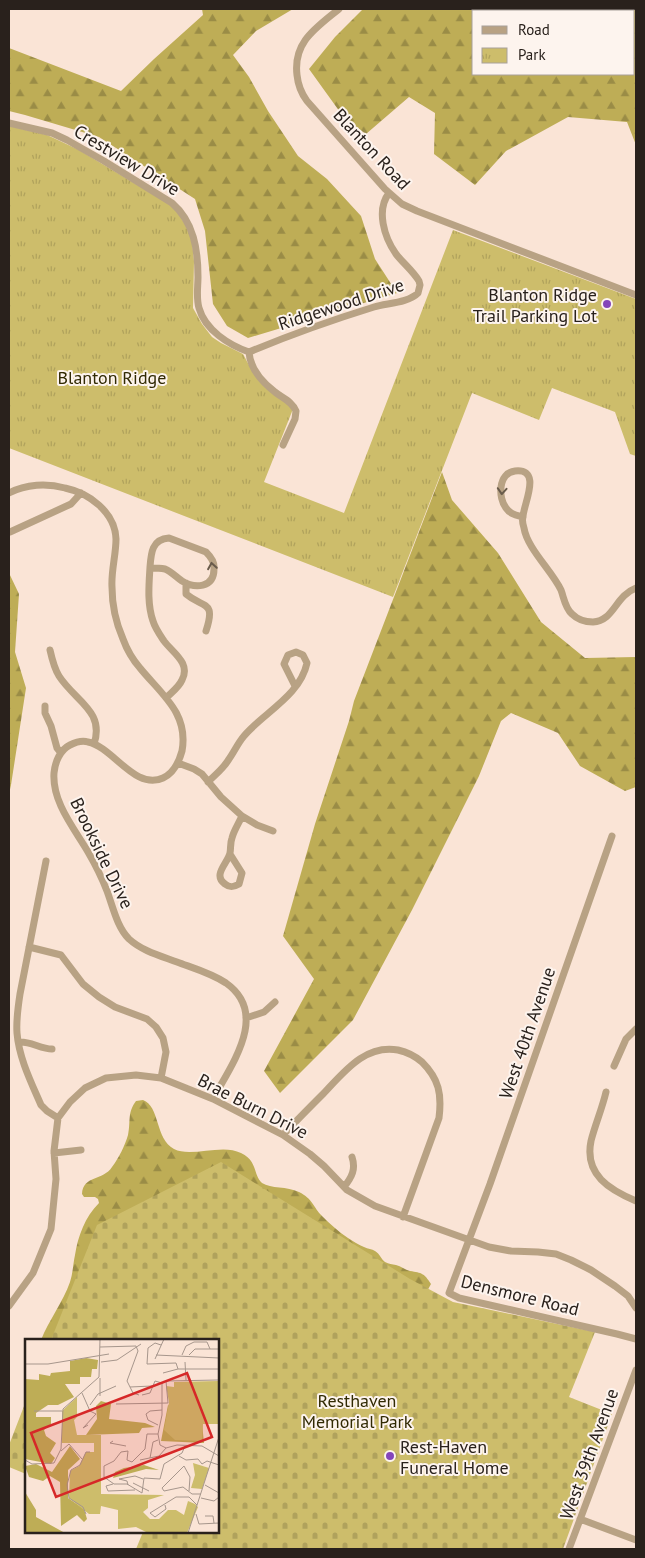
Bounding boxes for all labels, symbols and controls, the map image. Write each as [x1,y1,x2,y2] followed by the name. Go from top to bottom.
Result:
[472,10,635,75] legend
[518,20,550,39] text: Road
[518,45,546,64] text: Park
[329,104,415,194] street label: Blanton Road
[70,119,184,201] street label: Crestview Drive
[275,273,407,335] street label: Ridgewood Drive
[473,283,597,327] place label: Blanton Ridge Trail Parking Lot
[601,298,613,310] marker: Blanton Ridge Trail Parking Lot
[58,366,166,389] park label: Blanton Ridge
[497,487,508,495] one-way arrow
[208,561,218,570] one-way arrow
[65,794,139,912] street label: Brookside Drive
[494,964,560,1102] street label: West 40th Avenue
[194,1068,312,1144] street label: Brae Burn Drive
[459,1269,581,1321] street label: Densmore Road
[25,1339,219,1533] inset map
[555,1385,623,1523] street label: West 39th Avenue
[302,1389,413,1433] park label: Resthaven Memorial Park
[400,1435,509,1479] place label: Rest-Haven Funeral Home
[384,1450,396,1462] marker: Rest-Haven Funeral Home

